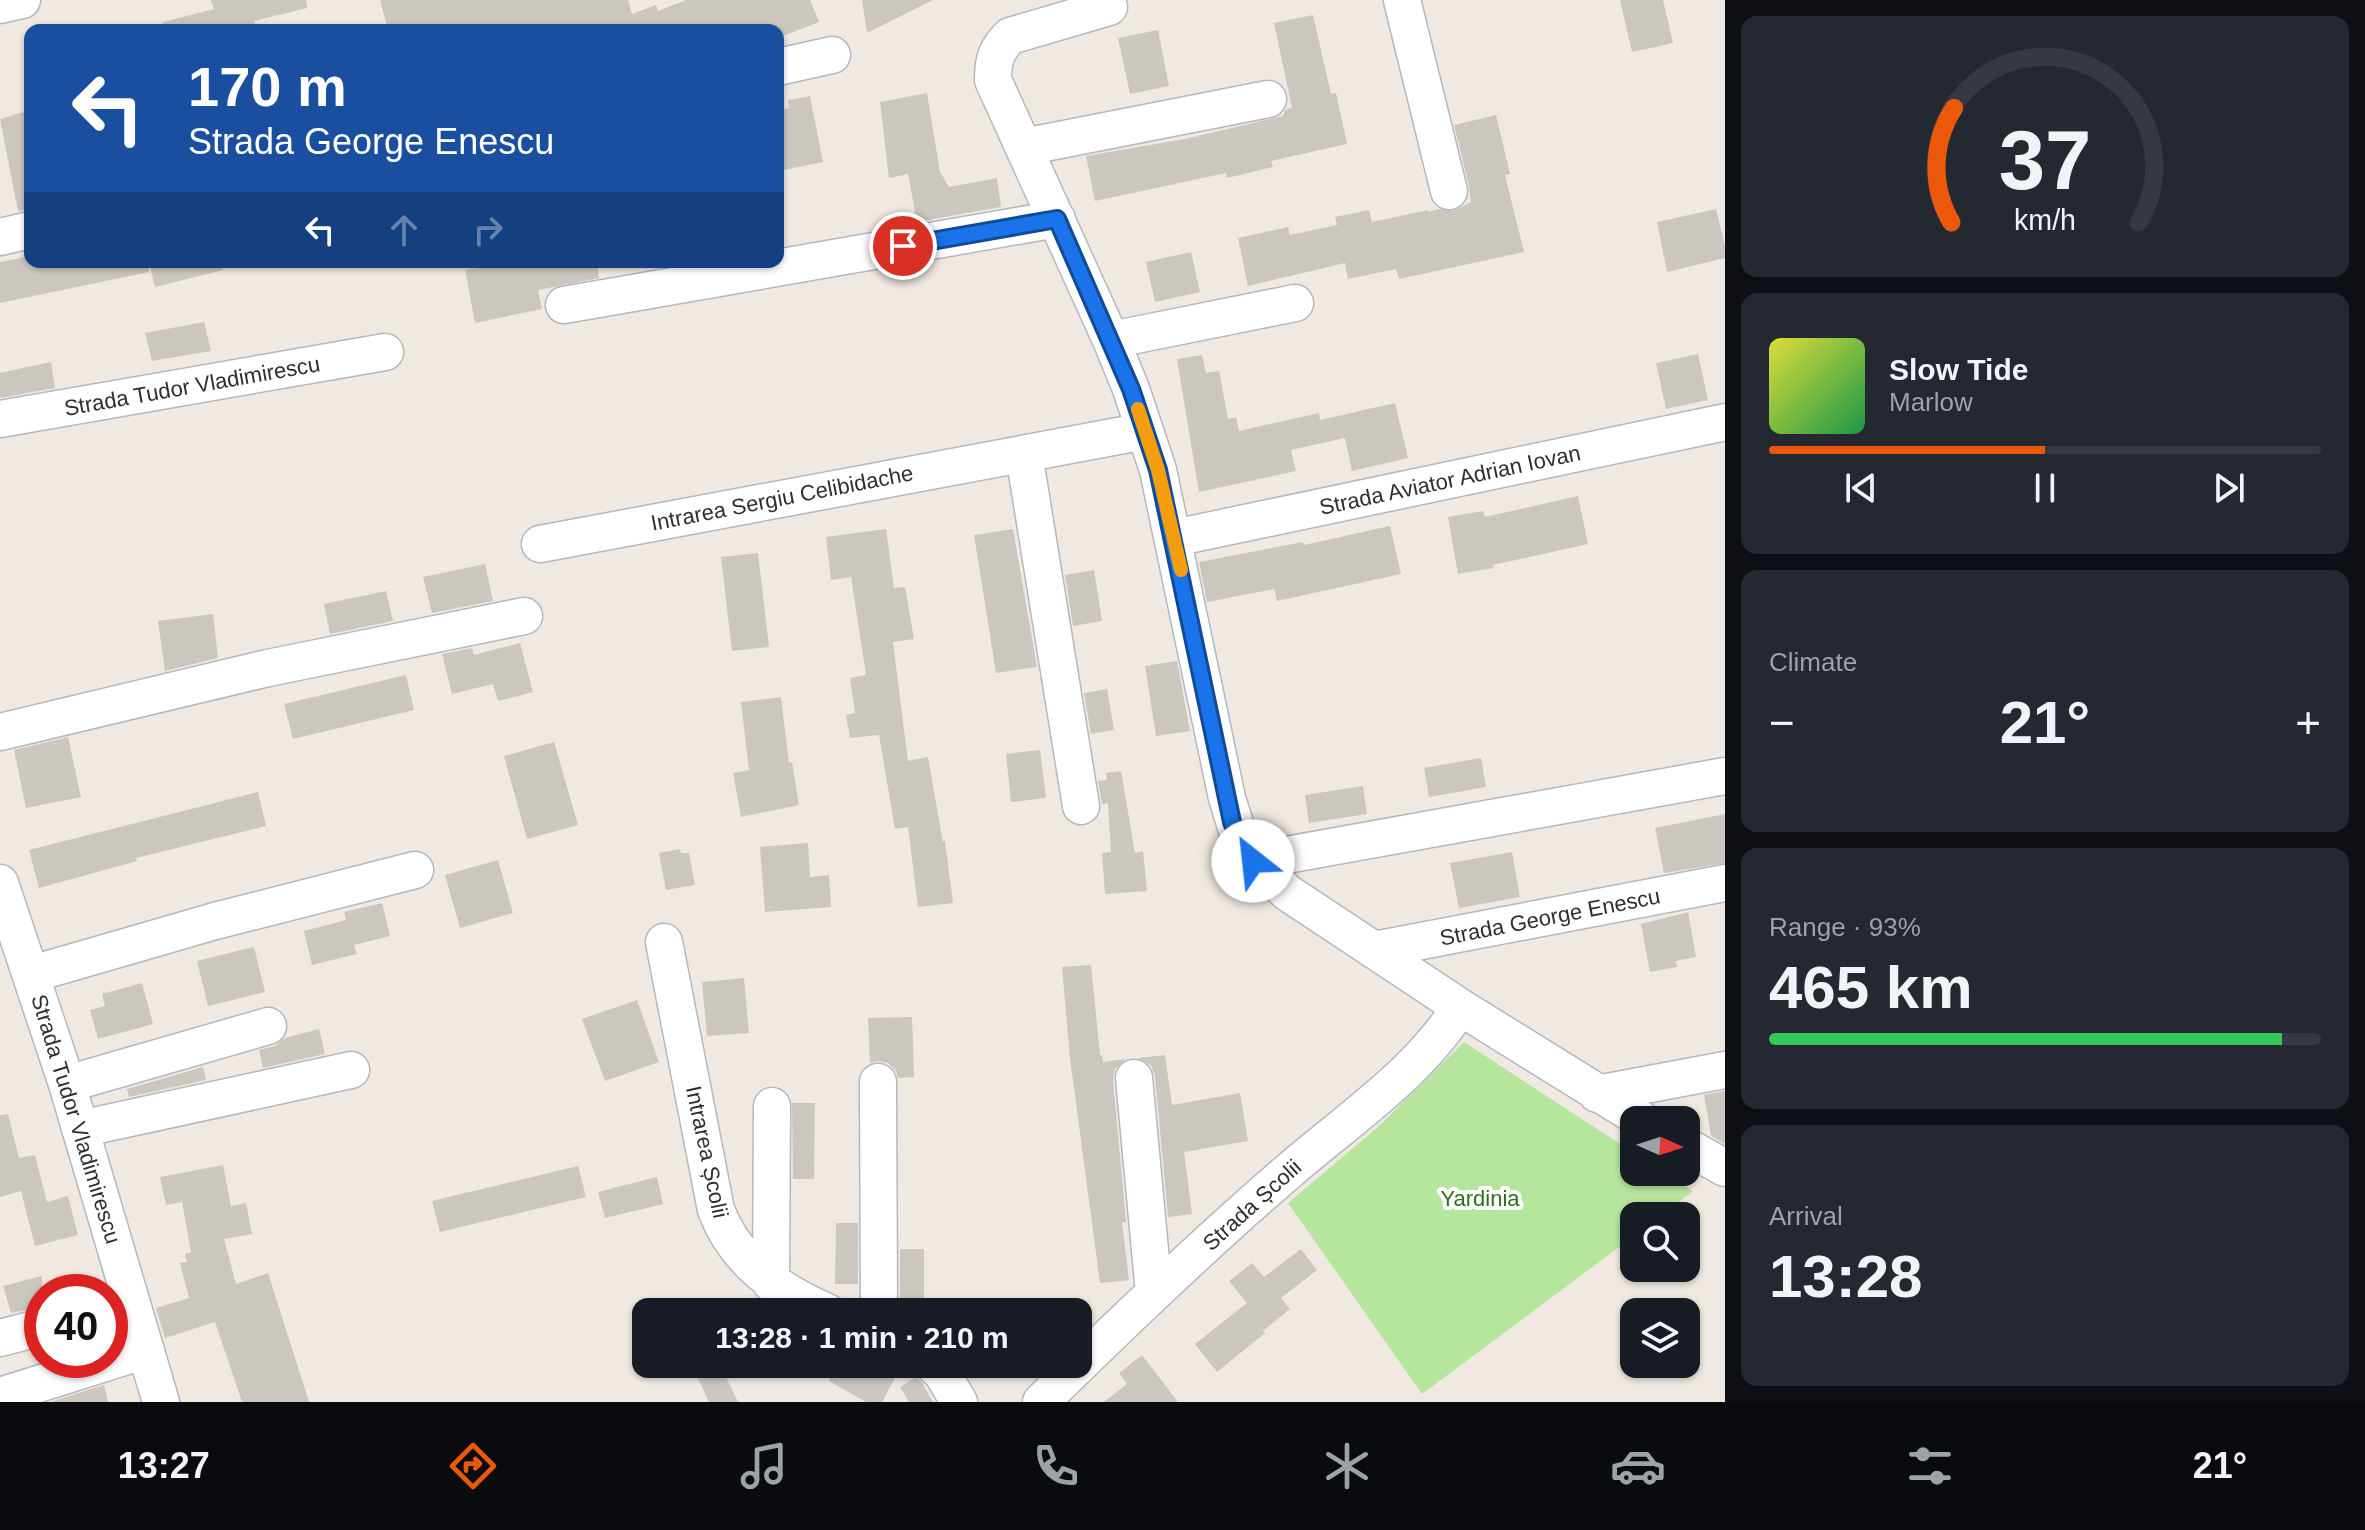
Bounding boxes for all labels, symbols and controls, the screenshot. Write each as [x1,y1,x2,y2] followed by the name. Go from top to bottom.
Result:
[188,55,347,118] text: 170 m
[56,56,160,160] icon: left
[1999,113,2091,206] text: 37
[188,121,554,162] text: Strada George Enescu
[2014,204,2076,236] text: km/h
[298,208,342,252] icon: left
[382,208,426,252] icon: ahead
[466,208,510,252] icon: right
[869,212,937,280] pin
[881,224,925,268] icon: arrive
[62,351,322,421] street label: Strada Tudor Vladimirescu
[1889,353,2028,386] text: Slow Tide
[1889,387,1973,417] text: Marlow
[1317,440,1583,520] street label: Strada Aviator Adrian Iovan
[649,460,915,536] street label: Intrarea Sergiu Celibidache
[1839,466,1883,510] icon: previous
[2023,466,2067,510] icon: pause
[2207,466,2251,510] icon: next
[1769,647,1857,677] text: Climate
[2000,689,2090,756] text: 21°
[1769,698,1795,747] text: −
[2295,698,2321,747] text: +
[1211,819,1295,903] position arrow
[1438,883,1662,951] street label: Strada George Enescu
[1769,912,1921,942] text: Range · 93%
[1769,954,1973,1021] text: 465 km
[26,991,126,1247] street label: Strada Tudor Vladimirescu
[681,1084,733,1220] street label: Intrarea Școlii
[1620,1106,1700,1186] north arrow
[1620,1106,1700,1378] map controls
[1198,1154,1306,1256] street label: Strada Școlii
[1440,1186,1520,1211] park label: Yardinia
[1769,1201,1843,1231] text: Arrival
[1620,1202,1700,1282] button: search
[1769,1243,1922,1310] text: 13:28
[24,1274,128,1378] speed limit sign: 40
[1620,1298,1700,1378] button: layers
[715,1321,1009,1354] text: 13:28 · 1 min · 210 m
[445,1438,501,1494] icon: directions
[736,1438,792,1494] icon: music
[1028,1438,1084,1494] icon: phone
[1319,1438,1375,1494] icon: climate
[1610,1438,1666,1494] icon: car
[1902,1438,1958,1494] icon: filters
[118,1445,210,1486] text: 13:27
[2193,1445,2247,1486] text: 21°

